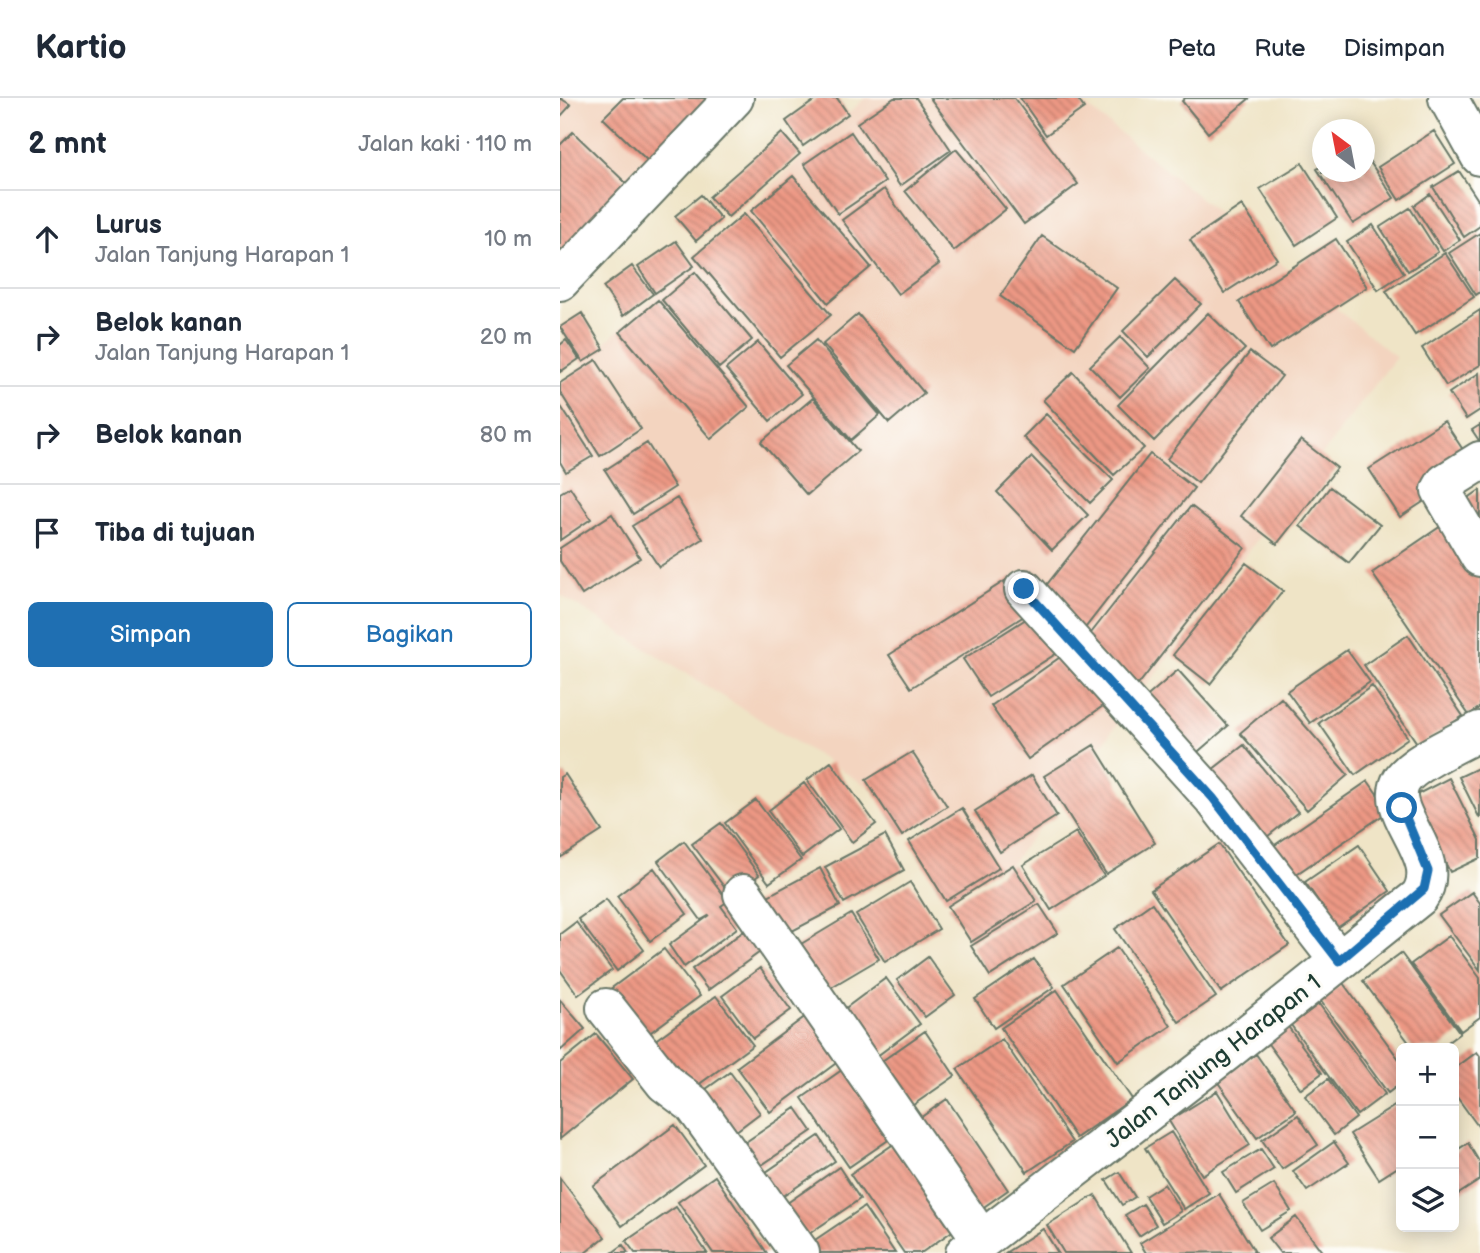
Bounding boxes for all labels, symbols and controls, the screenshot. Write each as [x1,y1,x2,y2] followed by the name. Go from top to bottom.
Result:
[35,28,127,68] text: Kartio
[1168,34,1216,63] text: Peta
[1254,34,1306,63] text: Rute
[1344,34,1445,63] text: Disimpan
[1312,119,1375,182] north arrow
[28,126,106,162] text: 2 mnt
[358,130,532,158] text: Jalan kaki · 110 m
[95,210,162,241] text: Lurus
[28,220,66,258] icon: ahead
[484,225,532,253] text: 10 m
[95,241,349,269] text: Jalan Tanjung Harapan 1
[95,308,242,339] text: Belok kanan
[28,318,66,356] icon: right
[480,323,532,351] text: 20 m
[95,339,349,367] text: Jalan Tanjung Harapan 1
[28,416,66,454] icon: right
[95,420,242,451] text: Belok kanan
[480,421,532,449] text: 80 m
[28,514,66,552] icon: arrive
[95,518,255,549] text: Tiba di tujuan
[1008,573,1039,604] route end
[28,602,273,667] button: Simpan
[287,602,532,667] button: Bagikan
[1386,792,1417,823] route start
[1100,968,1327,1155] street label: Jalan Tanjung Harapan 1
[1396,1043,1459,1232] map controls
[1396,1043,1459,1106] button: +
[1396,1106,1459,1169] button: −
[1396,1169,1459,1232] button: layers

